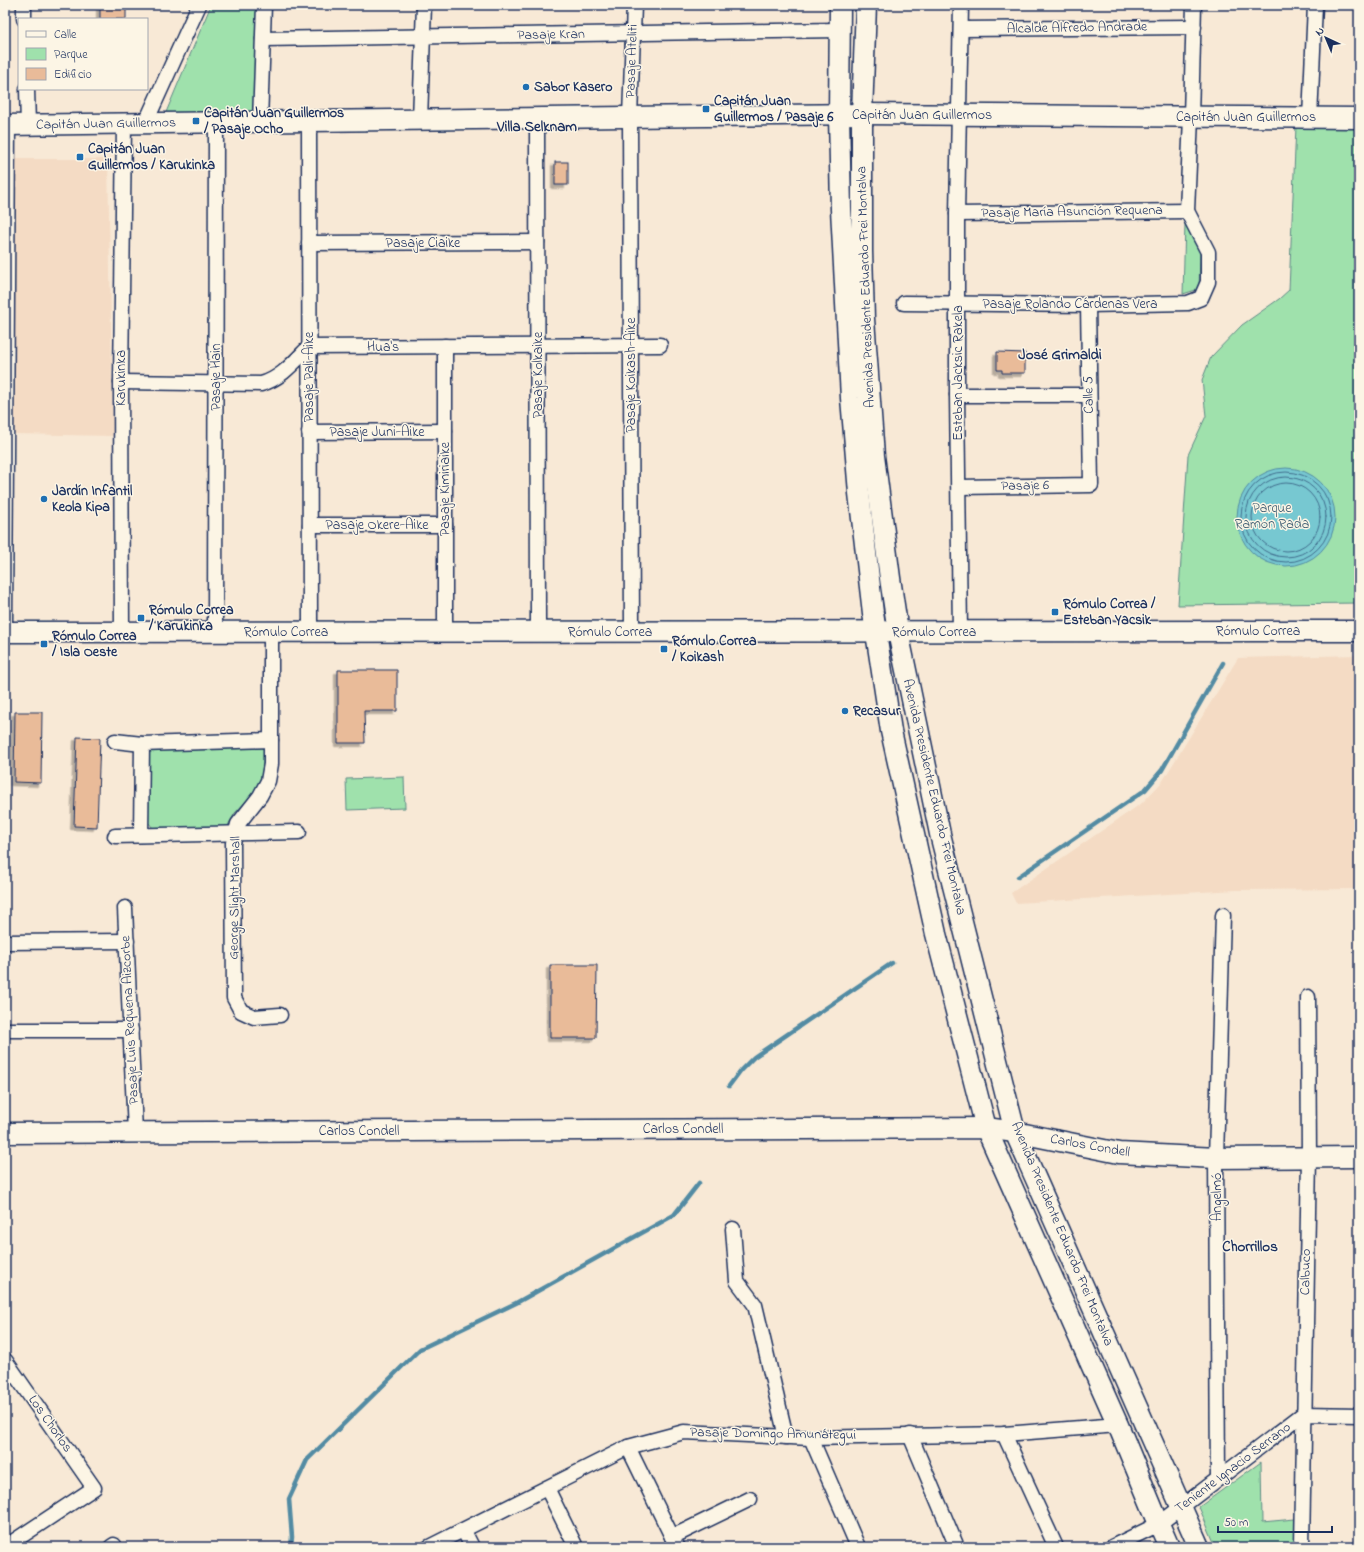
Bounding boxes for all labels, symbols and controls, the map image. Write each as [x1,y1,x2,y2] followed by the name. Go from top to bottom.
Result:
[1007,16,1148,40] street label: Alcalde Alfredo Andrade
[18,18,148,90] legend
[1306,18,1346,58] north arrow
[1312,23,1328,40] text: N
[517,24,585,46] street label: Pasaje Kran
[620,24,644,98] street label: Pasaje Ateliti
[54,26,77,44] text: Calle
[54,46,88,64] text: Parque
[54,66,92,84] text: Edificio
[534,77,612,98] place label: Sabor Kasero
[521,82,531,92] marker: Sabor Kasero
[714,91,834,128] place label: Capitán Juan Guillermos / Pasaje 6
[203,103,344,140] place label: Capitán Juan Guillermos / Pasaje Ocho
[701,104,711,114] marker: Capitán Juan Guillermos / Pasaje 6
[852,105,992,126] street label: Capitán Juan Guillermos
[1176,107,1316,128] street label: Capitán Juan Guillermos
[36,112,176,136] street label: Capitán Juan Guillermos
[191,116,201,126] marker: Capitán Juan Guillermos / Pasaje Ocho
[496,116,577,138] district label: Villa Selknam
[88,139,216,176] place label: Capitán Juan Guillermos / Karukinka
[75,152,85,162] marker: Capitán Juan Guillermos / Karukinka
[851,166,881,408] street label: Avenida Presidente Eduardo Frei Montalva
[981,200,1163,224] street label: Pasaje María Asunción Requena
[386,233,461,254] street label: Pasaje Ciaike
[982,294,1158,315] street label: Pasaje Rolando Cárdenas Vera
[948,305,969,441] street label: Esteban Jacksic Rakela
[621,317,642,432] street label: Pasaje Koikash-Aike
[299,331,320,422] street label: Pasaje Pali-Aike
[528,331,549,418] street label: Pasaje Kolkaike
[367,337,399,358] street label: Hua's
[206,343,227,411] street label: Pasaje Hain
[1018,344,1102,366] district label: José Grimaldi
[111,350,132,406] street label: Karukinka
[1078,376,1100,414] street label: Calle 5
[329,422,425,443] street label: Pasaje Juni-Aike
[435,441,456,536] street label: Pasaje Kimiriaike
[1001,475,1049,497] street label: Pasaje 6
[52,481,133,518] place label: Jardín Infantil Keola Kipa
[39,494,49,504] marker: Jardín Infantil Keola Kipa
[1235,498,1309,535] park label: Parque Ramón Rada
[325,515,429,536] street label: Pasaje Okere-Aike
[1062,594,1156,631] place label: Rómulo Correa / Esteban Yacsik
[148,600,234,637] place label: Rómulo Correa / Karukinka
[1050,607,1060,617] marker: Rómulo Correa / Esteban Yacsik
[136,613,146,623] marker: Rómulo Correa / Karukinka
[1216,621,1300,642] street label: Rómulo Correa
[244,622,328,643] street label: Rómulo Correa
[568,622,652,643] street label: Rómulo Correa
[892,622,976,643] street label: Rómulo Correa
[51,626,137,663] place label: Rómulo Correa / Isla Oeste
[671,631,757,668] place label: Rómulo Correa / Koikash
[39,639,49,649] marker: Rómulo Correa / Isla Oeste
[659,644,669,654] marker: Rómulo Correa / Koikash
[897,677,971,917] street label: Avenida Presidente Eduardo Frei Montalva
[852,701,901,722] place label: Recasur
[840,706,850,716] marker: Recasur
[223,836,248,960] street label: George Slight Marshall
[115,934,145,1105] street label: Pasaje Luis Requena Aizcorbe
[643,1119,723,1140] street label: Carlos Condell
[1005,1119,1119,1349] street label: Avenida Presidente Eduardo Frei Montalva
[319,1121,399,1142] street label: Carlos Condell
[1049,1129,1131,1163] street label: Carlos Condell
[1207,1173,1229,1221] street label: Angelmó
[1222,1236,1278,1258] district label: Chorrillos
[1295,1249,1317,1295] street label: Calbuco
[23,1391,77,1457] street label: Los Chorlos
[1171,1417,1296,1519] street label: Teniente Ignacio Serrano
[690,1422,856,1447] street label: Pasaje Domingo Amunátegui
[1218,1508,1332,1534] scale bar
[1224,1514,1248,1532] text: 50 m

